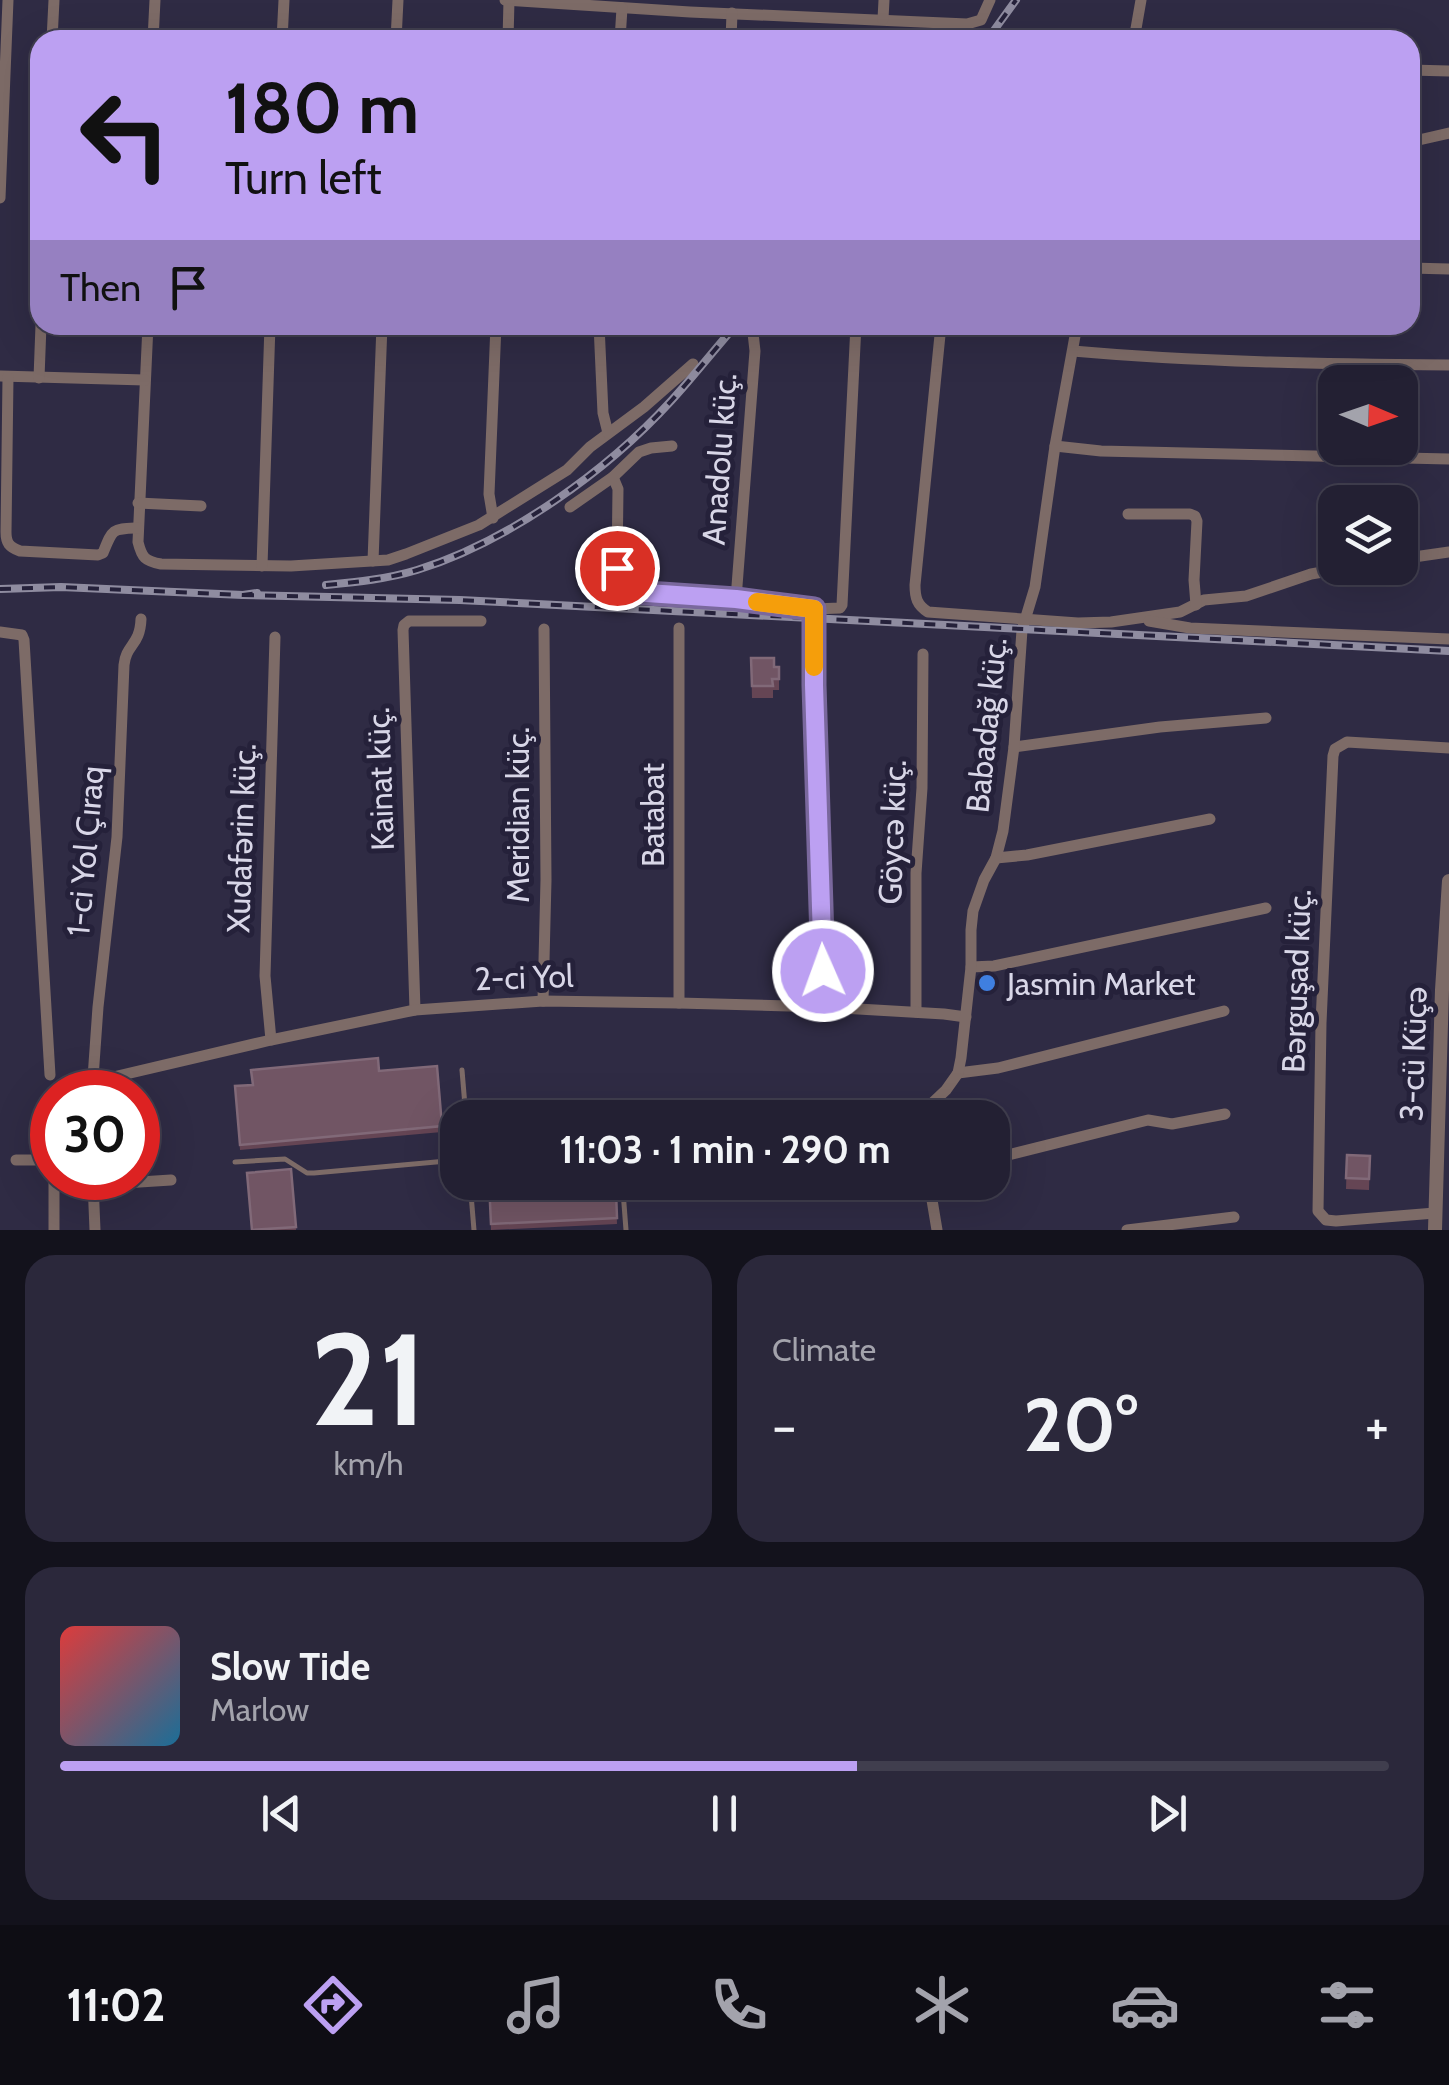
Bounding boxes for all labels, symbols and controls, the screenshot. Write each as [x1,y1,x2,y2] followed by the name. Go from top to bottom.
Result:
[225,65,419,151] text: 180 m
[60,70,190,200] icon: left
[225,151,382,205] text: Turn left
[161,260,216,315] icon: arrive
[60,264,141,311] text: Then
[1318,365,1418,465] north arrow
[1318,365,1418,585] map controls
[694,372,744,546] street label: Anadolu küç.
[1318,485,1418,585] button: layers
[575,526,660,611] pin
[590,541,645,596] icon: arrive
[957,635,1015,815] street label: Babadağ küç.
[358,707,402,851] street label: Kainat küç.
[498,727,537,903] street label: Meridian küç.
[218,743,264,933] street label: Xudafərin küç.
[870,759,914,905] street label: Göycə küç.
[633,763,672,867] street label: Batabat
[58,764,112,938] street label: 1-ci Yol Çıraq
[1273,888,1319,1074] street label: Bərguşad küç.
[771,919,875,1023] position arrow
[474,956,575,998] street label: 2-ci Yol
[1006,964,1196,1003] place label: Jasmin Market
[976,972,998,994] marker: Jasmin Market
[1391,986,1435,1122] street label: 3-cü Küçə
[30,1070,160,1200] speed limit sign: 30
[559,1126,891,1173] text: 11:03 · 1 min · 290 m
[310,1300,427,1458] text: 21
[772,1330,876,1369] text: Climate
[1023,1379,1138,1470] text: 20°
[772,1392,796,1459] text: −
[1365,1392,1389,1459] text: +
[333,1444,404,1483] text: km/h
[210,1643,370,1690] text: Slow Tide
[210,1690,309,1729] text: Marlow
[254,1786,309,1841] icon: previous
[697,1786,752,1841] icon: pause
[1140,1786,1195,1841] icon: next
[298,1970,368,2040] icon: directions
[501,1970,571,2040] icon: music
[704,1970,774,2040] icon: phone
[907,1970,977,2040] icon: climate
[1110,1970,1180,2040] icon: car
[1312,1970,1382,2040] icon: filters
[66,1978,165,2032] text: 11:02

